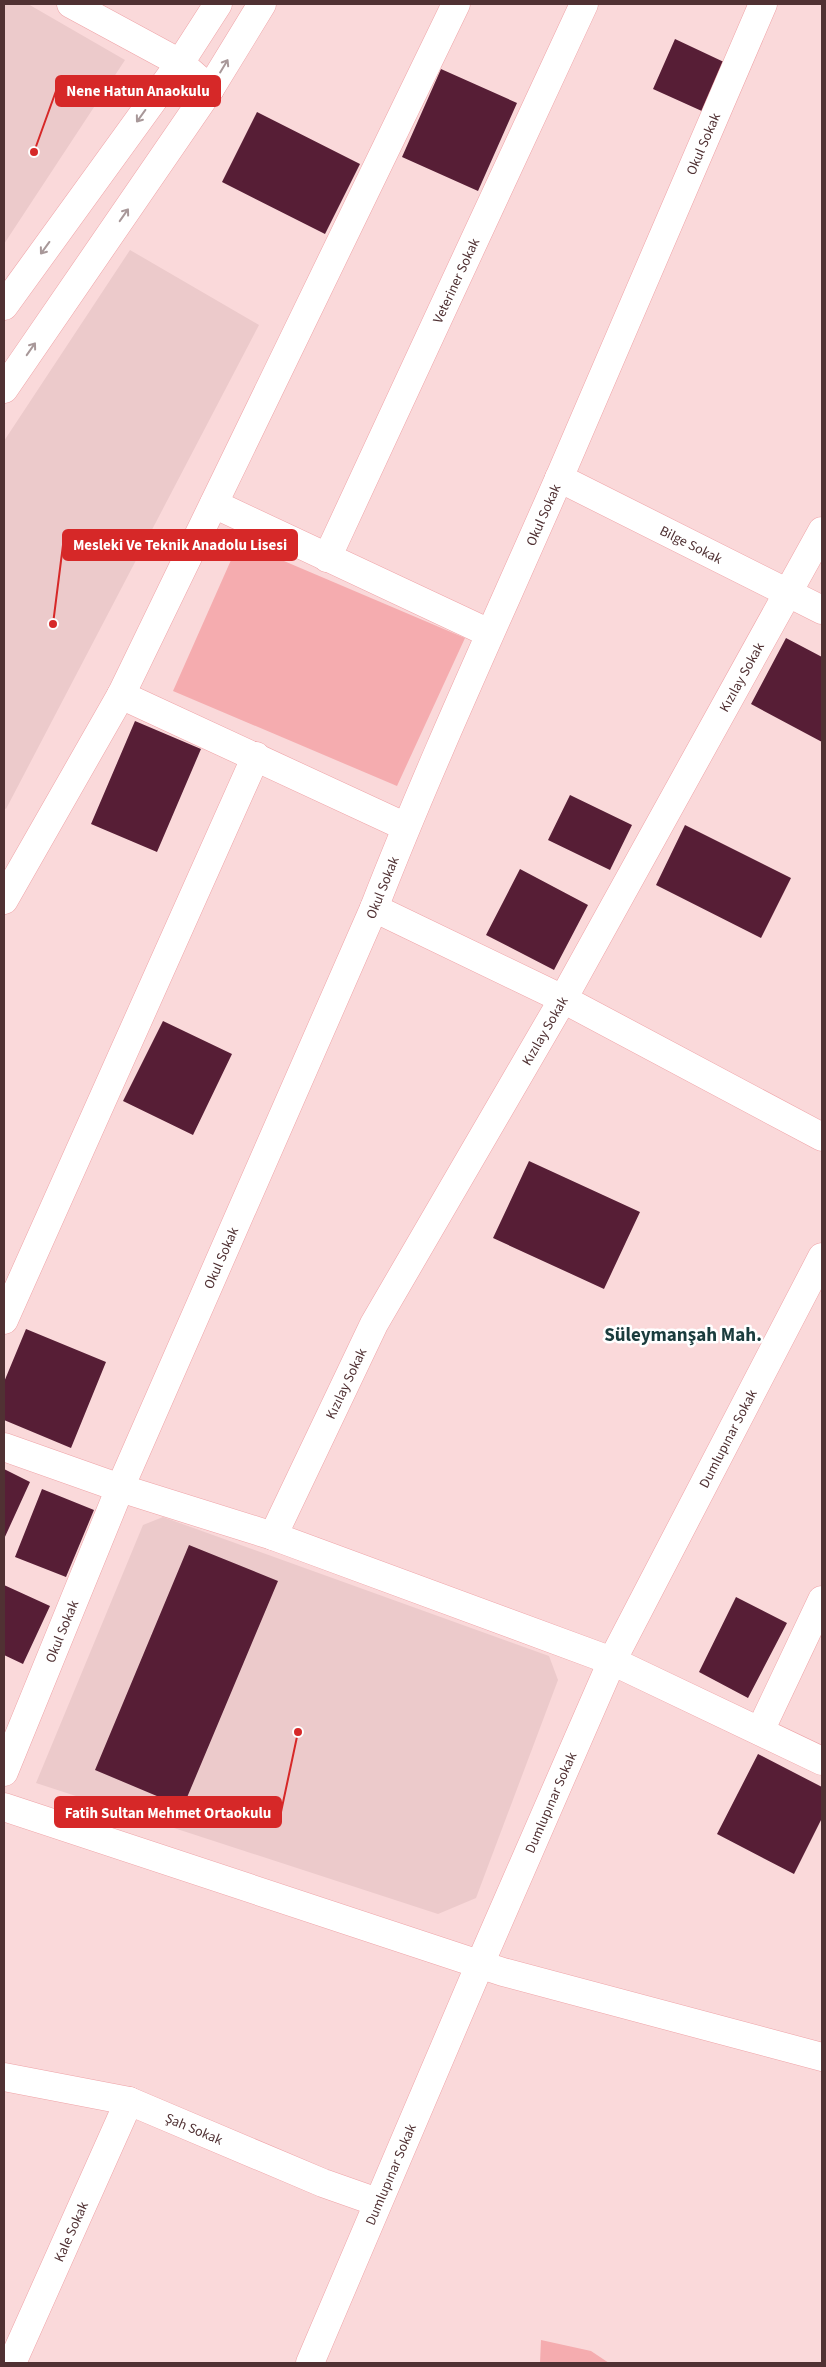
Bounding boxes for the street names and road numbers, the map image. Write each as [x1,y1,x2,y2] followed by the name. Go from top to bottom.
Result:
[682,110,726,178] street label: Okul Sokak
[428,235,485,327] street label: Veteriner Sokak
[521,481,566,549] street label: Okul Sokak
[656,521,726,569] street label: Bilge Sokak
[715,639,770,716] street label: Kızılay Sokak
[361,853,405,922] street label: Okul Sokak
[517,993,573,1070] street label: Kızılay Sokak
[199,1224,244,1292] street label: Okul Sokak
[321,1345,372,1423] street label: Kızılay Sokak
[695,1386,762,1492] street label: Dumlupınar Sokak
[41,1597,84,1666] street label: Okul Sokak
[520,1749,582,1857] street label: Dumlupınar Sokak
[162,2108,226,2151] street label: Şah Sokak
[361,2121,422,2229] street label: Dumlupınar Sokak
[49,2198,94,2265] street label: Kale Sokak

